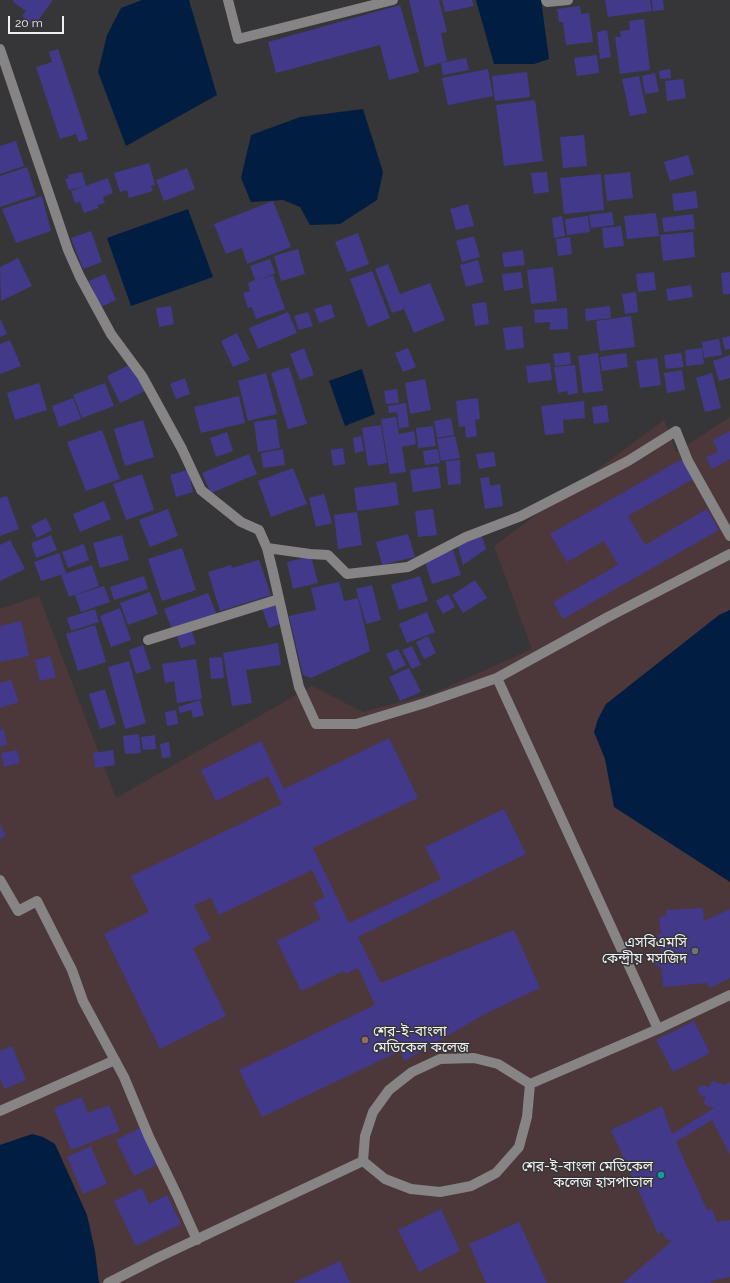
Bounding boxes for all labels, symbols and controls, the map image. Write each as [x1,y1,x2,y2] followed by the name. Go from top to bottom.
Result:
[10,8,66,34] scale bar
[15,16,43,30] text: 20 m
[602,935,687,968] place label: এসবিএমসি কেন্দ্রীয় মসজিদ
[690,946,700,956] marker: এসবিএমসি কেন্দ্রীয় মসজিদ
[373,1024,469,1056] place label: শের-ই-বাংলা মেডিকেল কলেজ
[360,1035,370,1045] marker: শের-ই-বাংলা মেডিকেল কলেজ
[522,1159,653,1192] place label: শের-ই-বাংলা মেডিকেল কলেজ হাসপাতাল
[656,1170,666,1180] marker: শের-ই-বাংলা মেডিকেল কলেজ হাসপাতাল

